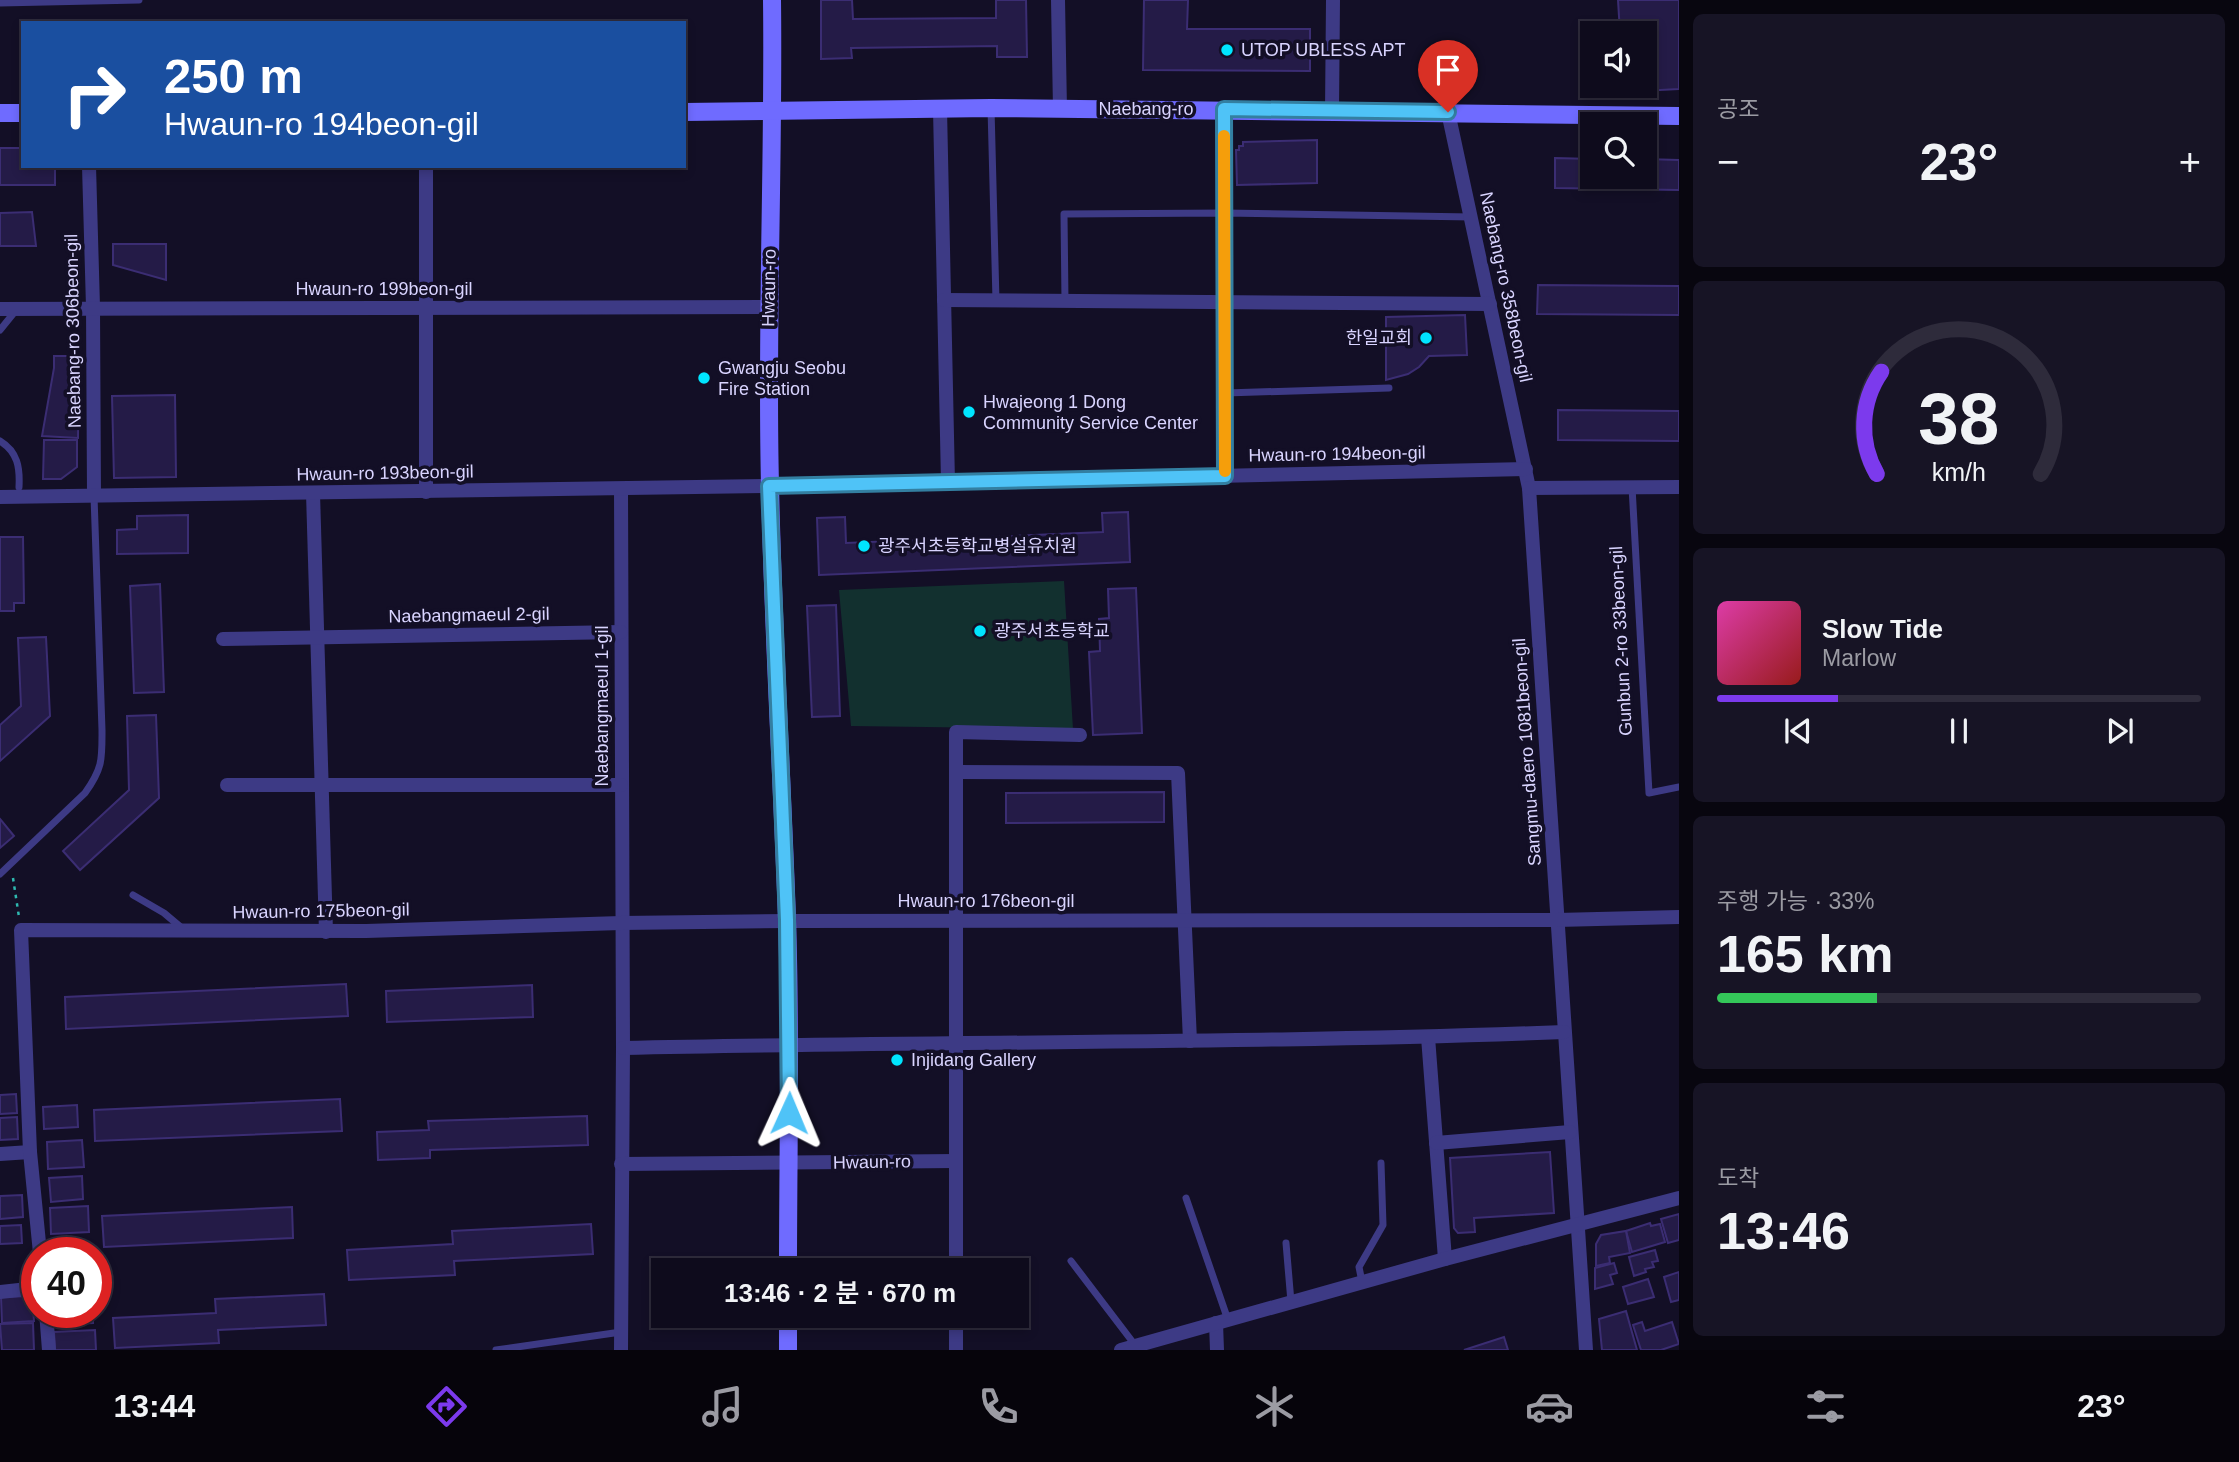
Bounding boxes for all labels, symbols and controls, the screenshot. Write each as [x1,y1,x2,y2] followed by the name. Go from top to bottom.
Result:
[1580,21,1657,189] map controls
[1580,21,1657,98] button: sound
[1241,40,1405,60] place label: UTOP UBLESS APT
[1418,40,1478,112] pin
[1219,42,1235,58] marker: UTOP UBLESS APT
[49,49,140,140] icon: right
[164,49,303,103] text: 250 m
[1429,51,1467,89] icon: arrive
[1717,96,1759,122] text: 공조
[1098,99,1194,119] street label: Naebang-ro
[164,106,479,142] text: Hwaun-ro 194beon-gil
[1580,112,1657,189] button: search
[1920,133,1998,191] text: 23°
[1717,141,1739,183] text: −
[2179,141,2201,183] text: +
[1476,190,1536,384] street label: Naebang-ro 358beon-gil
[61,234,85,428] street label: Naebang-ro 306beon-gil
[758,249,780,327] street label: Hwaun-ro
[295,279,473,299] street label: Hwaun-ro 199beon-gil
[1346,328,1412,348] place label: 한일교회
[1418,330,1434,346] marker: 한일교회
[718,358,846,399] place label: Gwangju Seobu Fire Station
[696,370,712,386] marker: Gwangju Seobu Fire Station
[1919,378,1999,459] text: 38
[983,392,1198,433] place label: Hwajeong 1 Dong Community Service Center
[961,404,977,420] marker: Hwajeong 1 Dong Community Service Center
[1248,442,1426,466] street label: Hwaun-ro 194beon-gil
[1932,458,1986,486] text: km/h
[296,461,474,485] street label: Hwaun-ro 193beon-gil
[878,536,1077,556] place label: 광주서초등학교병설유치원
[856,538,872,554] marker: 광주서초등학교병설유치원
[1606,546,1636,736] street label: Gunbun 2-ro 33beon-gil
[388,604,550,626] street label: Naebangmaeul 2-gil
[1822,614,1943,644] text: Slow Tide
[994,621,1110,641] place label: 광주서초등학교
[972,623,988,639] marker: 광주서초등학교
[592,625,612,787] street label: Naebangmaeul 1-gil
[1509,637,1545,867] street label: Sangmu-daero 1081beon-gil
[1822,645,1896,671] text: Marlow
[1779,712,1817,750] icon: previous
[1940,712,1978,750] icon: pause
[2101,712,2139,750] icon: next
[1717,888,1875,914] text: 주행 가능 · 33%
[897,891,1075,911] street label: Hwaun-ro 176beon-gil
[232,899,410,923] street label: Hwaun-ro 175beon-gil
[1717,925,1893,983] text: 165 km
[911,1050,1036,1070] place label: Injidang Gallery
[889,1052,905,1068] marker: Injidang Gallery
[752,1076,826,1150] position arrow
[833,1151,911,1173] street label: Hwaun-ro
[1717,1165,1759,1191] text: 도착
[1717,1202,1850,1260] text: 13:46
[21,1237,112,1328] speed limit sign: 40
[724,1278,956,1308] text: 13:46 · 2 분 · 670 m
[422,1382,471,1431] icon: directions
[698,1382,747,1431] icon: music
[974,1382,1023,1431] icon: phone
[1250,1382,1299,1431] icon: climate
[1525,1382,1574,1431] icon: car
[1801,1382,1850,1431] icon: filters
[113,1388,195,1424] text: 13:44
[2077,1388,2126,1424] text: 23°

